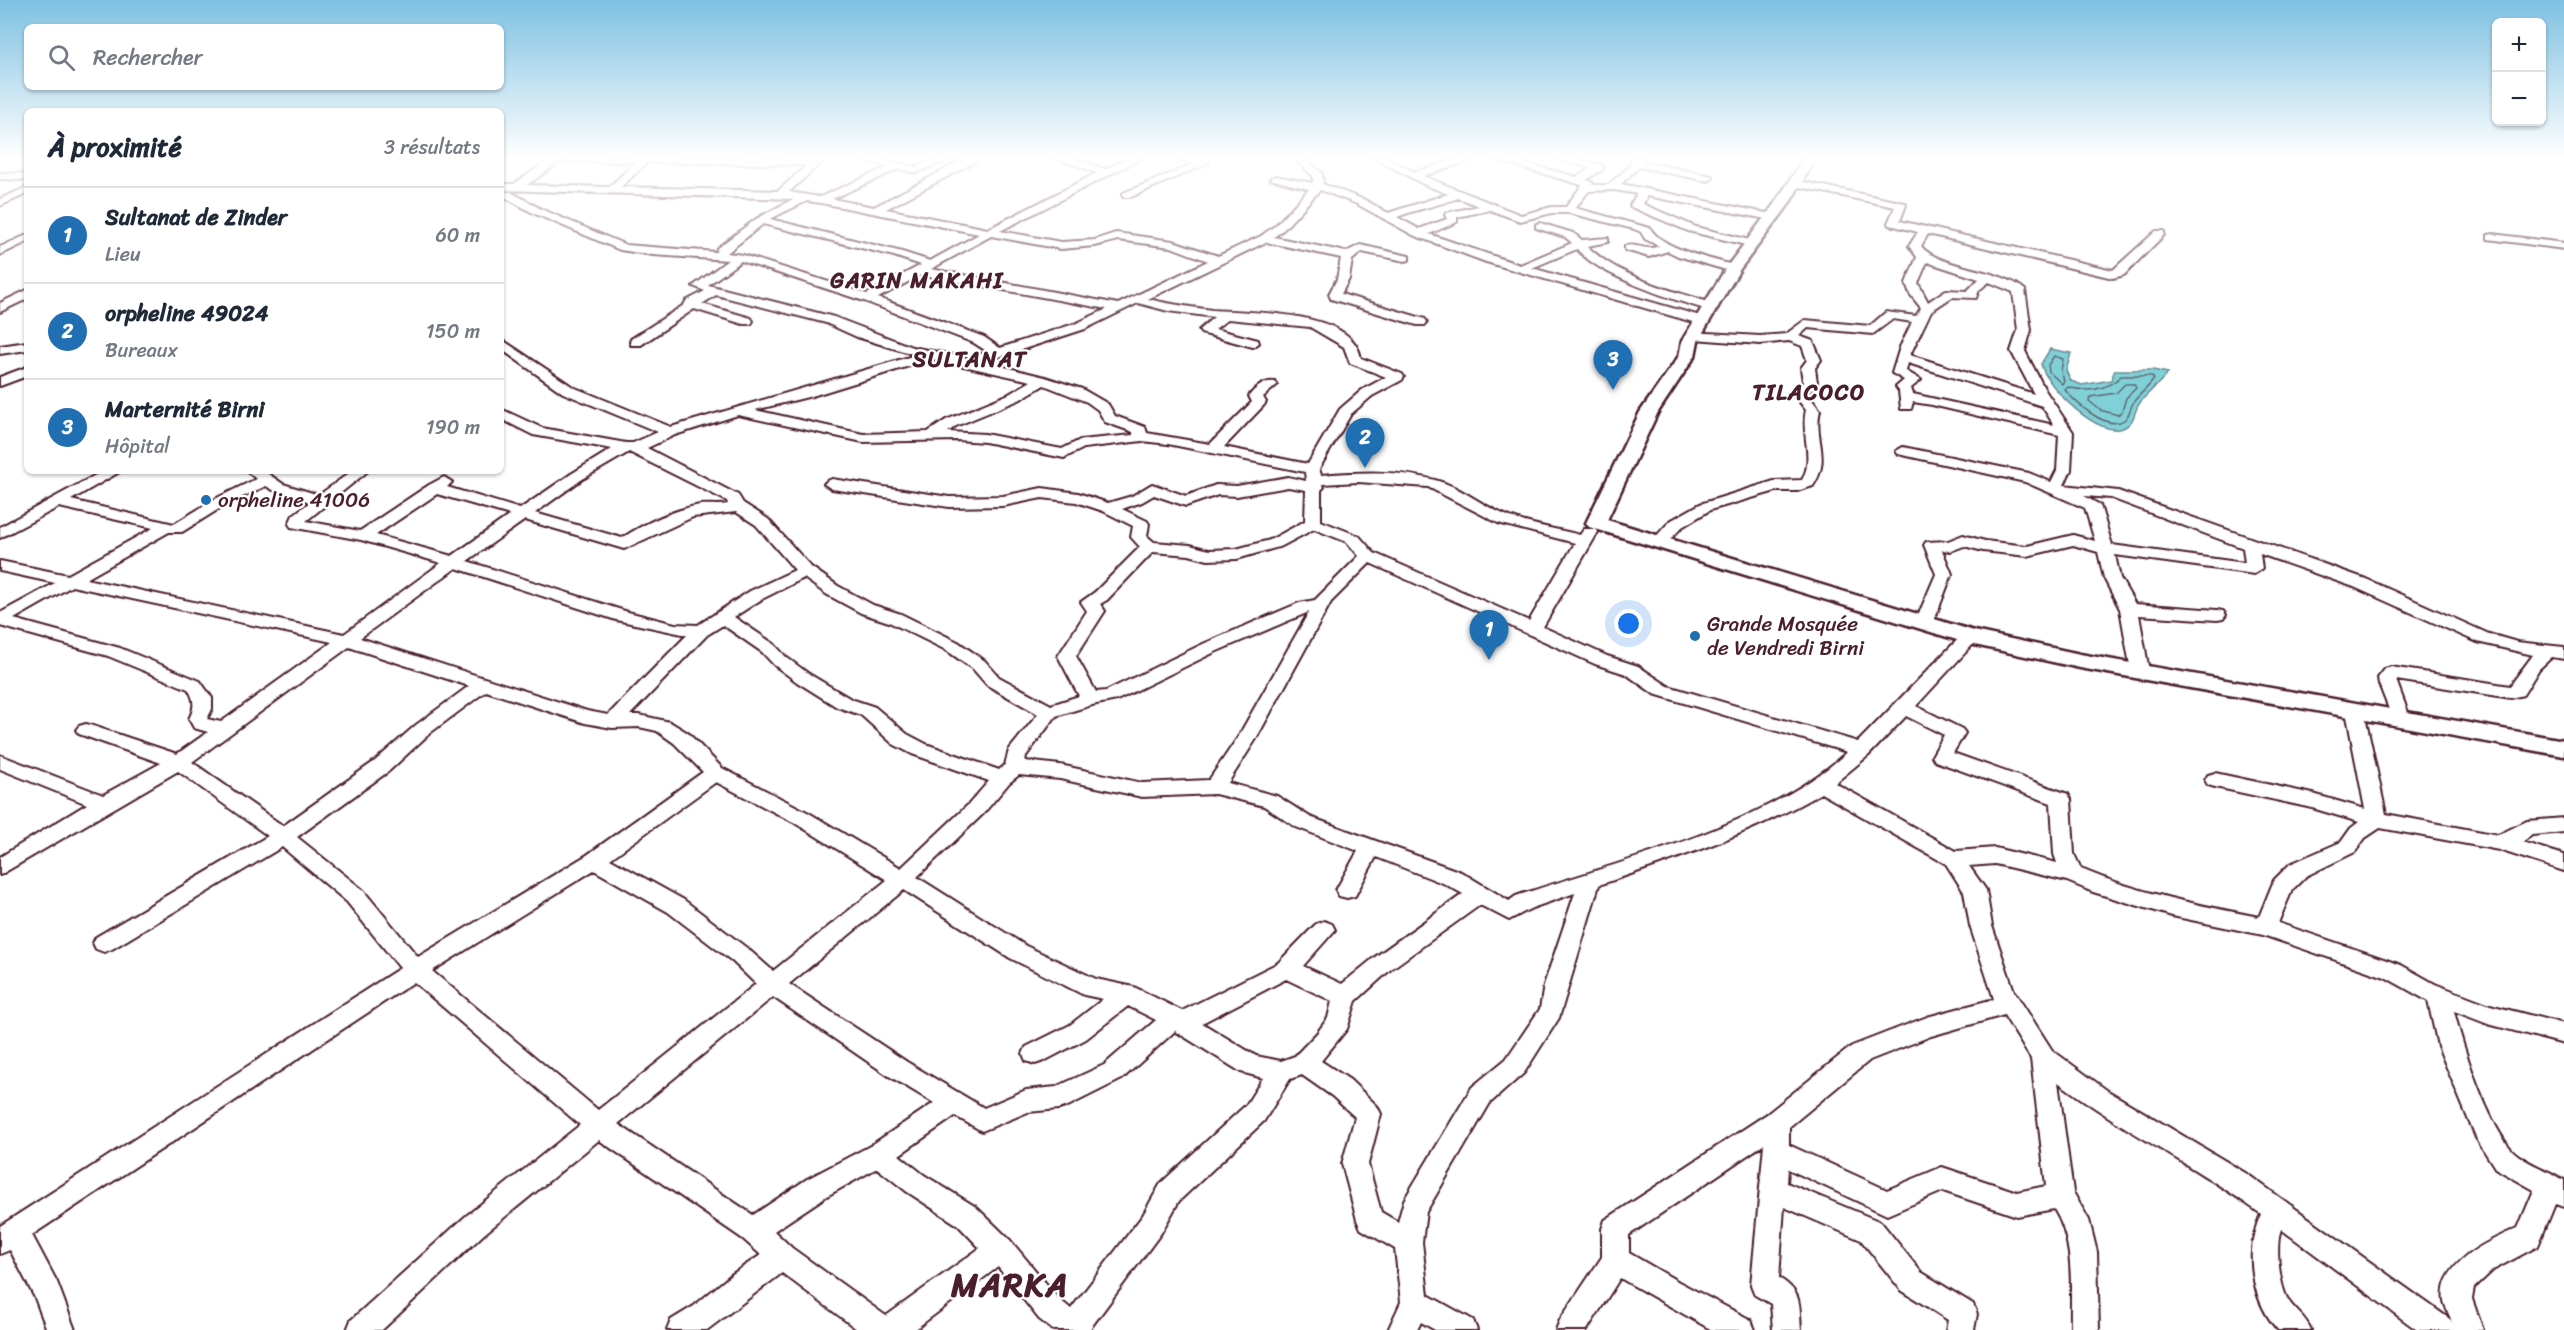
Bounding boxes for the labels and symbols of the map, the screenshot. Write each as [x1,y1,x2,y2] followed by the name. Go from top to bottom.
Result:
[829,261,1005,300] district label: GARIN MAKAHI
[911,340,1028,379] district label: SULTANAT
[1594,340,1632,390] pin: 3
[1752,373,1866,412] district label: TILACOCO
[1346,418,1384,468] pin: 2
[218,481,370,519] place label: orpheline 41006
[199,493,213,507] marker: orpheline 41006
[1707,605,1865,667] place label: Grande Mosquée de Vendredi Birni
[1614,609,1643,638] your location
[1470,610,1508,660] pin: 1
[1688,629,1702,643] marker: Grande Mosquée de Vendredi Birni
[950,1256,1069,1314] district label: MARKA

